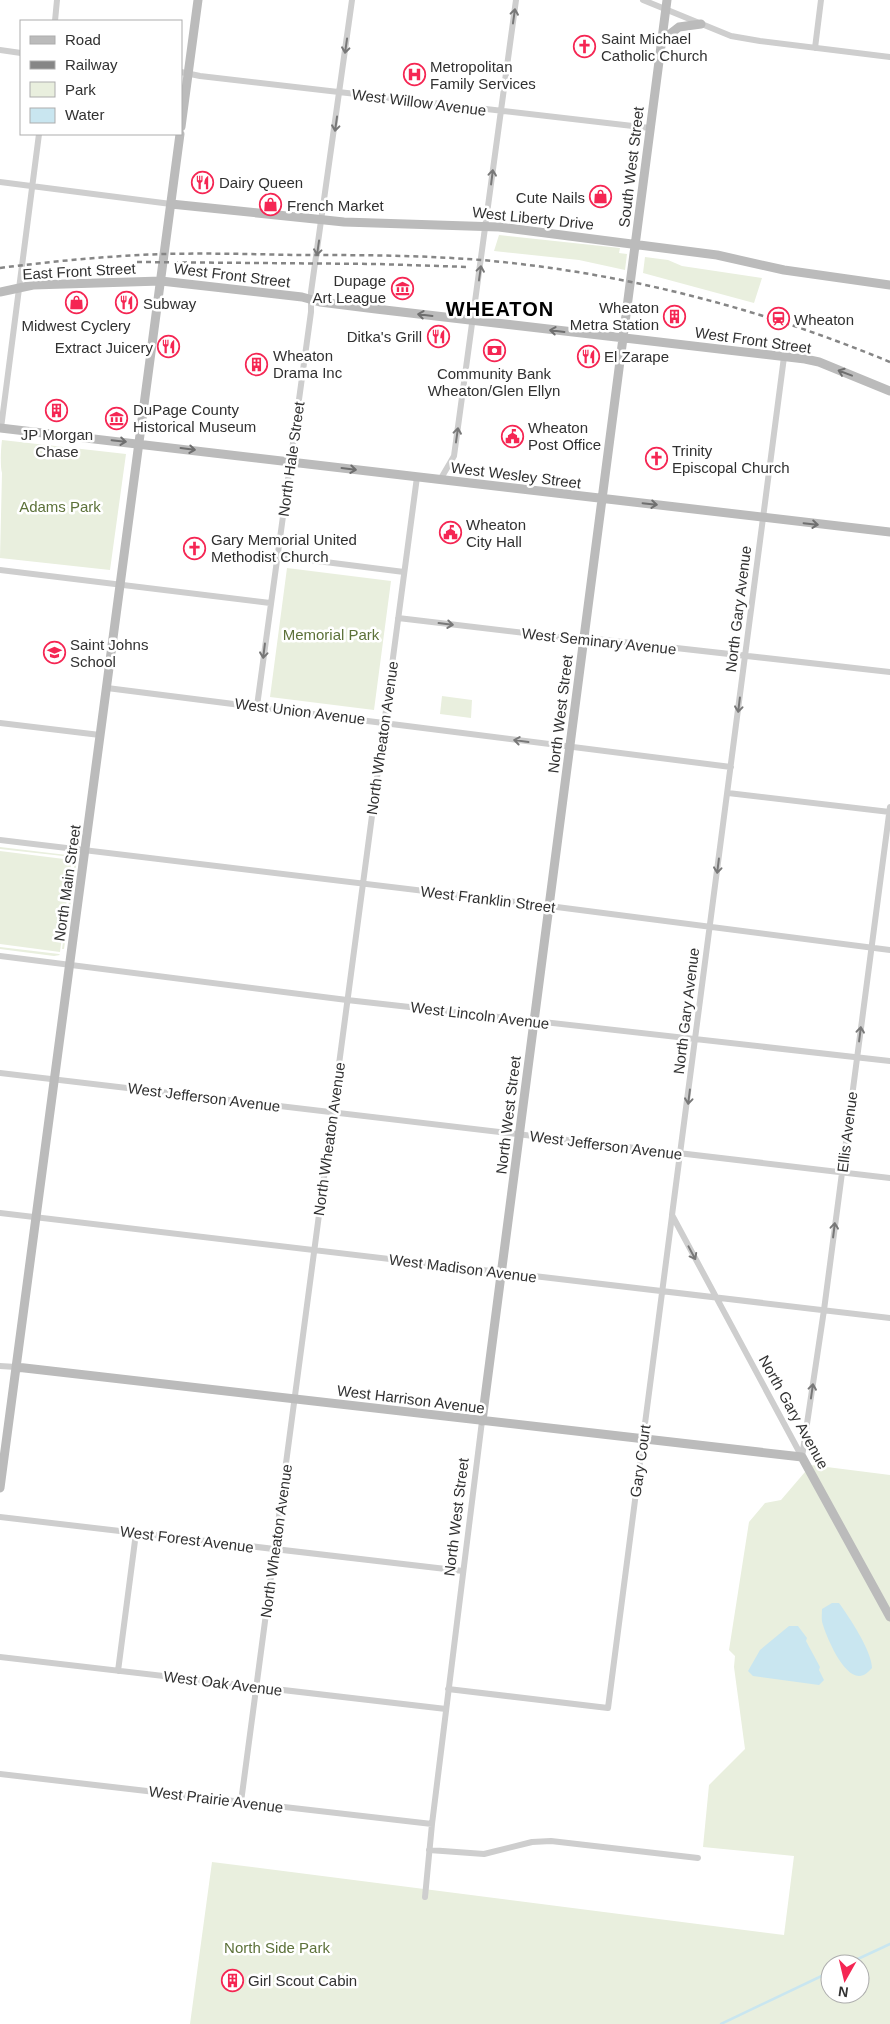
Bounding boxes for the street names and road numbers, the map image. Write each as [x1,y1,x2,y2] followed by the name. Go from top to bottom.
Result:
[351,85,487,119] street label: West Willow Avenue
[615,105,647,228] street label: South West Street
[471,203,595,233] street label: West Liberty Drive
[173,259,292,291] street label: West Front Street
[22,260,137,282] street label: East Front Street
[694,323,813,357] street label: West Front Street
[275,400,308,518] street label: North Hale Street
[450,459,583,492] street label: West Wesley Street
[722,545,754,673] street label: North Gary Avenue
[521,624,677,658] street label: West Seminary Avenue
[544,653,576,774] street label: North West Street
[363,660,401,816] street label: North Wheaton Avenue
[234,695,366,727] street label: West Union Avenue
[50,823,84,942] street label: North Main Street
[420,882,557,916] street label: West Franklin Street
[670,947,702,1075] street label: North Gary Avenue
[410,998,550,1032] street label: West Lincoln Avenue
[492,1054,524,1175] street label: North West Street
[310,1061,348,1217] street label: North Wheaton Avenue
[127,1079,281,1115] street label: West Jefferson Avenue
[834,1091,860,1173] street label: Ellis Avenue
[529,1127,683,1163] street label: West Jefferson Avenue
[388,1251,538,1285] street label: West Madison Avenue
[756,1352,832,1472] street label: North Gary Avenue
[336,1382,486,1416] street label: West Harrison Avenue
[626,1423,654,1499] street label: Gary Court
[440,1456,472,1577] street label: North West Street
[257,1463,295,1619] street label: North Wheaton Avenue
[119,1522,255,1556] street label: West Forest Avenue
[163,1667,283,1699] street label: West Oak Avenue
[148,1782,284,1816] street label: West Prairie Avenue

